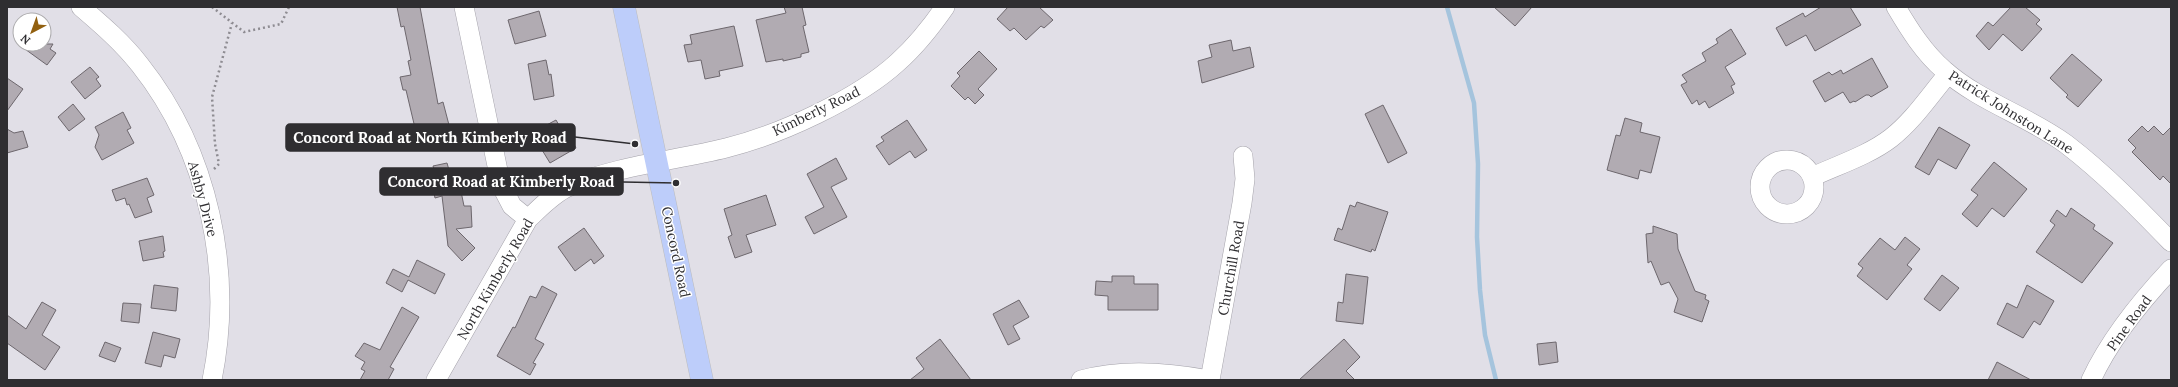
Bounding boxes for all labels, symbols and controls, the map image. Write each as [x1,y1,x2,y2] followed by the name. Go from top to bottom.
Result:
[12,12,52,52] north arrow
[17,31,33,48] text: N
[1945,66,2077,158] street label: Patrick Johnston Lane
[769,82,863,140] street label: Kimberly Road
[286,124,575,151] callout: Concord Road at North Kimberly Road
[293,128,567,147] text: Concord Road at North Kimberly Road
[184,158,222,239] street label: Ashby Drive
[380,168,623,195] callout: Concord Road at Kimberly Road
[387,172,615,191] text: Concord Road at Kimberly Road
[658,205,694,299] street label: Concord Road
[453,215,537,343] street label: North Kimberly Road
[1214,219,1248,317] street label: Churchill Road
[2103,292,2155,354] street label: Pine Road

